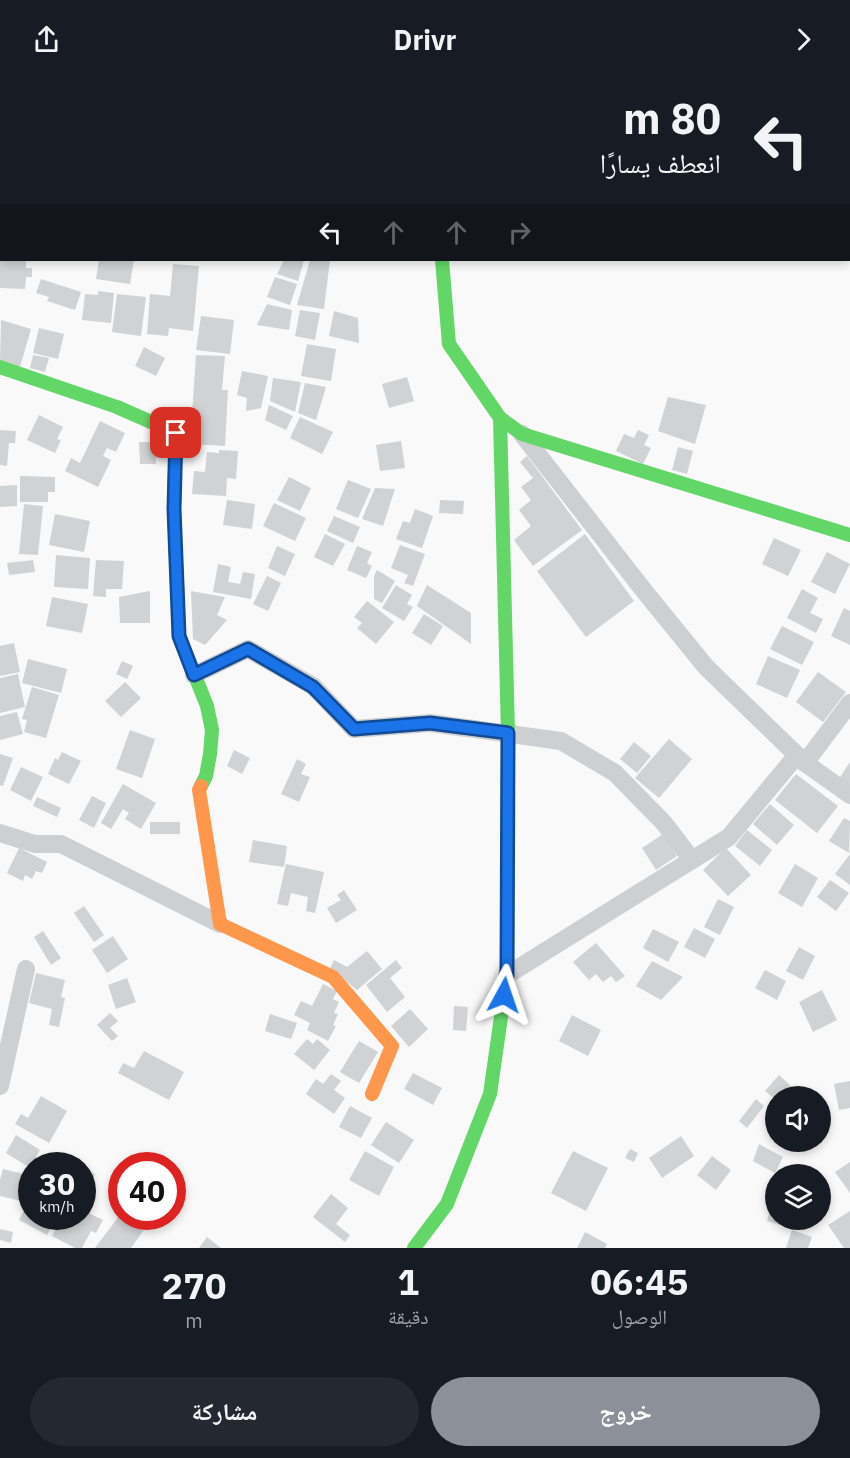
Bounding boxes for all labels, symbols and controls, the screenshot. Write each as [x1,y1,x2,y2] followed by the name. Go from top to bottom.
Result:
[394,22,456,57] text: Drivr
[30,23,63,56] icon: share
[787,23,820,56] icon: forward
[623,91,721,146] text: 80 m
[742,102,820,180] icon: left
[600,145,721,180] text: انعطف يسارًا
[314,216,347,249] icon: left
[377,216,410,249] icon: ahead
[440,216,473,249] icon: ahead
[503,216,536,249] icon: right
[150,407,201,458] pin
[159,416,192,449] icon: arrive
[472,963,536,1027] position arrow
[765,1086,831,1230] map controls
[765,1086,831,1152] button: sound
[108,1152,186,1230] speed limit sign: 40
[39,1164,75,1203] text: 30
[765,1164,831,1230] button: layers
[39,1197,75,1216] text: km/h
[397,1258,419,1305] text: 1
[590,1258,688,1305] text: 06:45
[162,1262,226,1309] text: 270
[388,1303,429,1330] text: دقيقة
[612,1303,667,1330] text: الوصول
[185,1307,203,1334] text: m
[30,1377,419,1446] button: مشاركة
[431,1377,820,1446] button: خروج

